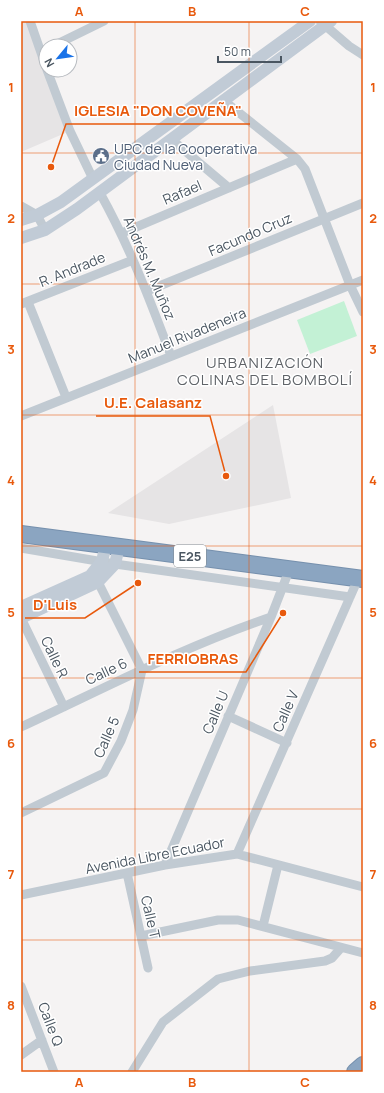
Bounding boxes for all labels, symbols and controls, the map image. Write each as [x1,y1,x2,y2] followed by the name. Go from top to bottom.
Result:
[75,2,84,20] text: A
[188,2,196,20] text: B
[300,2,310,20] text: C
[38,38,78,78] north arrow
[218,38,281,64] scale bar
[224,43,251,60] text: 50 m
[40,56,57,70] text: N
[8,78,14,96] text: 1
[370,78,376,96] text: 1
[66,97,250,124] callout: IGLESIA "DON COVEÑA"
[74,100,242,121] text: IGLESIA "DON COVEÑA"
[114,139,257,174] place label: UPC de la Cooperativa Ciudad Nueva
[91,146,111,166] public building icon: UPC de la Cooperativa Ciudad Nueva
[160,175,204,209] street label: Rafael
[205,208,295,260] street label: Facundo Cruz
[7,209,15,227] text: 2
[369,209,377,227] text: 2
[120,213,180,323] street label: Andrés M. Muñoz
[36,247,108,291] street label: R. Andrade
[125,303,249,367] street label: Manuel Rivadeneira
[7,340,15,358] text: 3
[369,340,377,358] text: 3
[177,352,353,390] district label: URBANIZACIÓN COLINAS DEL BOMBOLÍ
[96,389,210,416] callout: U.E. Calasanz
[104,392,202,413] text: U.E. Calasanz
[7,471,15,489] text: 4
[369,471,377,489] text: 4
[174,545,206,567] road number: E25
[25,591,85,618] callout: D'Luis
[33,594,77,615] text: D'Luis
[7,603,15,621] text: 5
[369,603,377,621] text: 5
[37,633,73,681] street label: Calle R
[139,645,246,672] callout: FERRIOBRAS
[148,648,239,669] text: FERRIOBRAS
[82,653,130,689] street label: Calle 6
[267,687,303,735] street label: Calle V
[197,688,233,736] street label: Calle U
[88,713,124,761] street label: Calle 5
[7,734,15,752] text: 6
[369,734,377,752] text: 6
[84,832,226,878] street label: Avenida Libre Ecuador
[8,865,15,883] text: 7
[370,865,377,883] text: 7
[137,894,165,941] street label: Calle T
[7,996,15,1014] text: 8
[369,996,377,1014] text: 8
[34,999,68,1049] street label: Calle Q
[75,1073,84,1091] text: A
[188,1073,196,1091] text: B
[300,1073,310,1091] text: C

